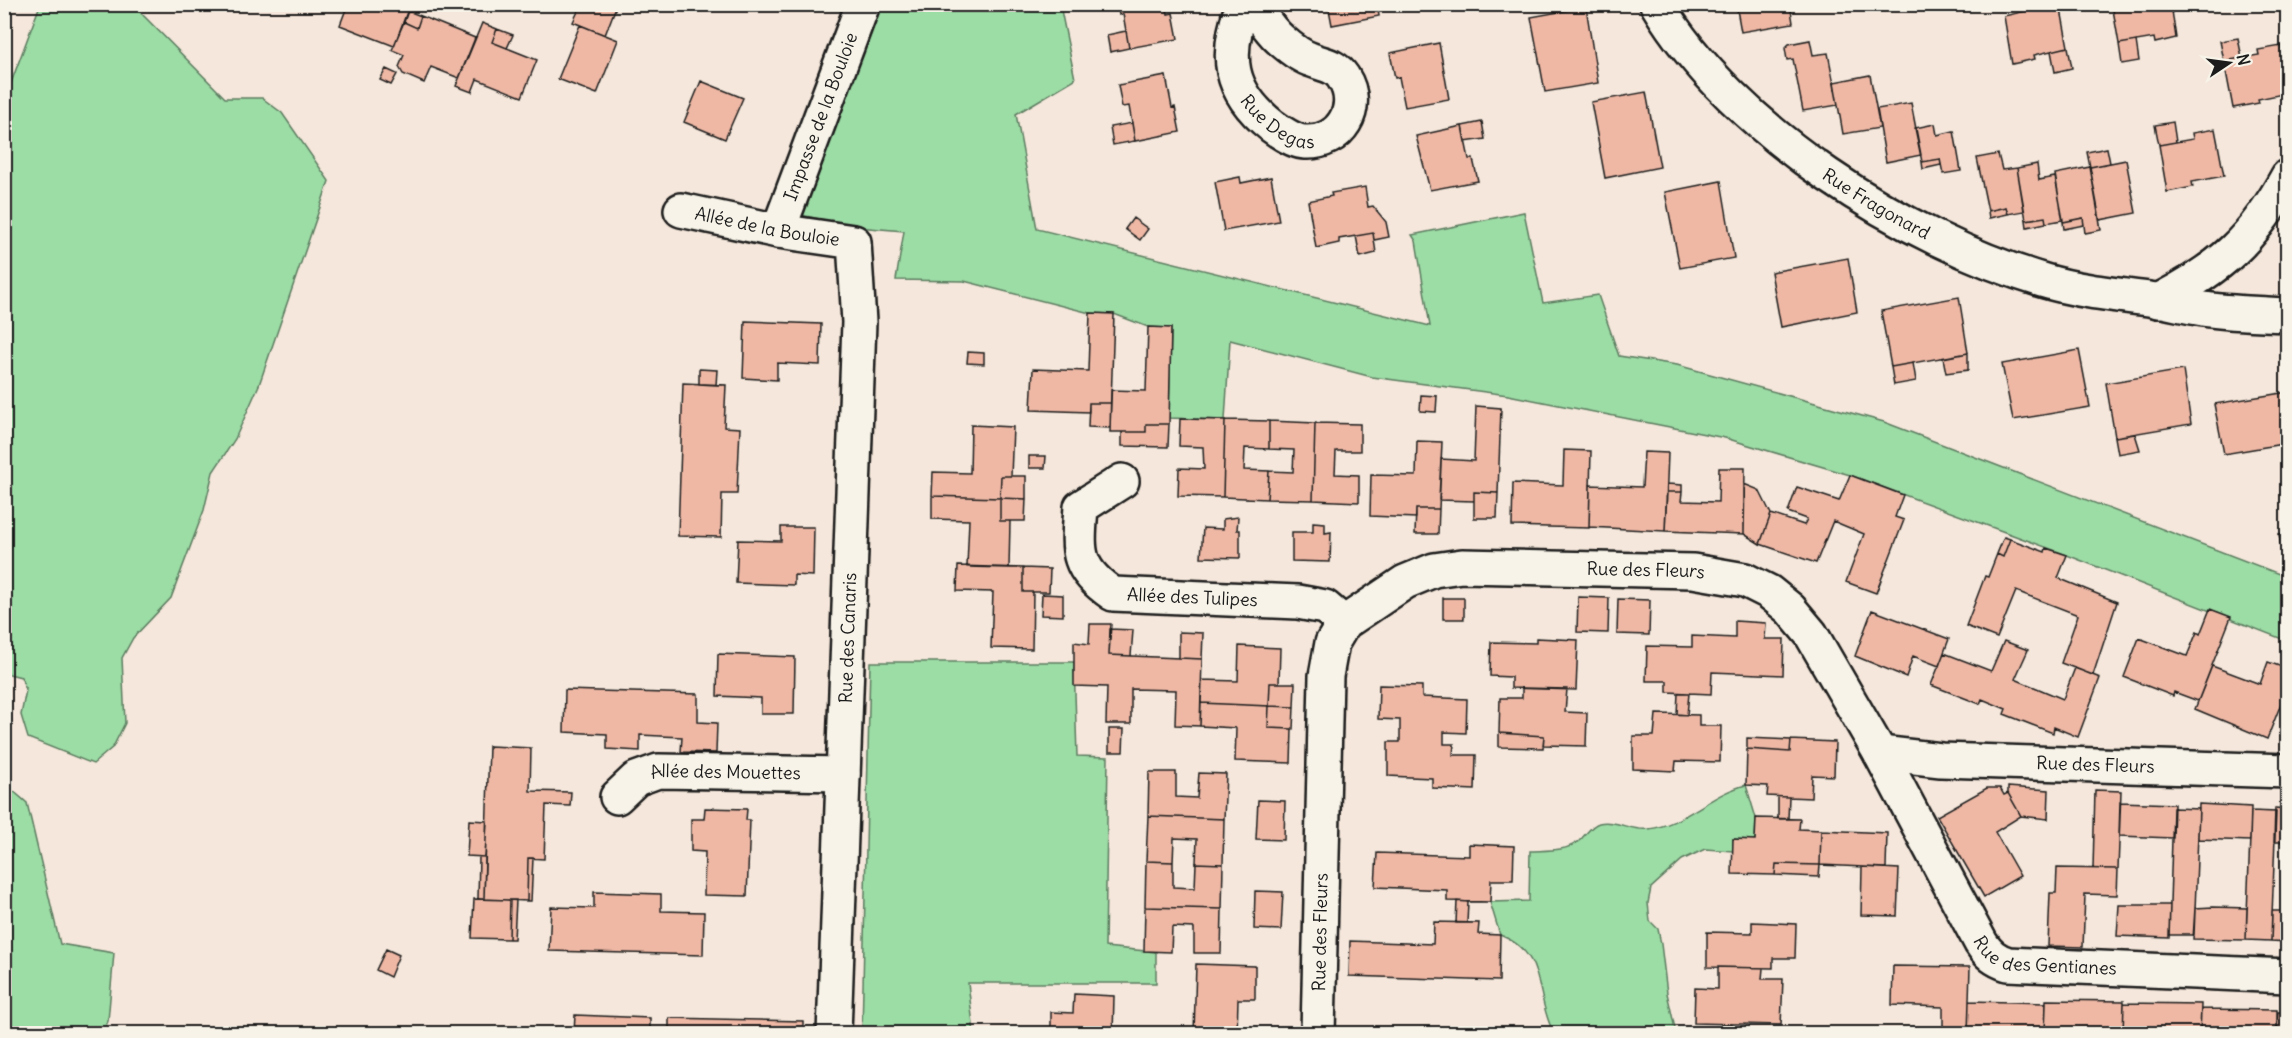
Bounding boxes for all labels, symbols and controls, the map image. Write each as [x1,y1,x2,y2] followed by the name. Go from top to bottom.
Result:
[778,29,862,204] street label: Impasse de la Bouloie
[2199,33,2259,93] north arrow
[2233,52,2255,67] text: N
[1235,90,1315,153] street label: Rue Degas
[1818,163,1934,244] street label: Rue Fragonard
[693,201,841,251] street label: Allée de la Bouloie
[1586,557,1707,584] street label: Rue des Fleurs
[834,572,861,704] street label: Rue des Canaris
[1126,583,1258,611] street label: Allée des Tulipes
[2036,751,2155,778] street label: Rue des Fleurs
[646,758,801,784] street label: Allée des Mouettes
[1307,873,1333,992] street label: Rue des Fleurs
[1968,932,2117,980] street label: Rue des Gentianes

